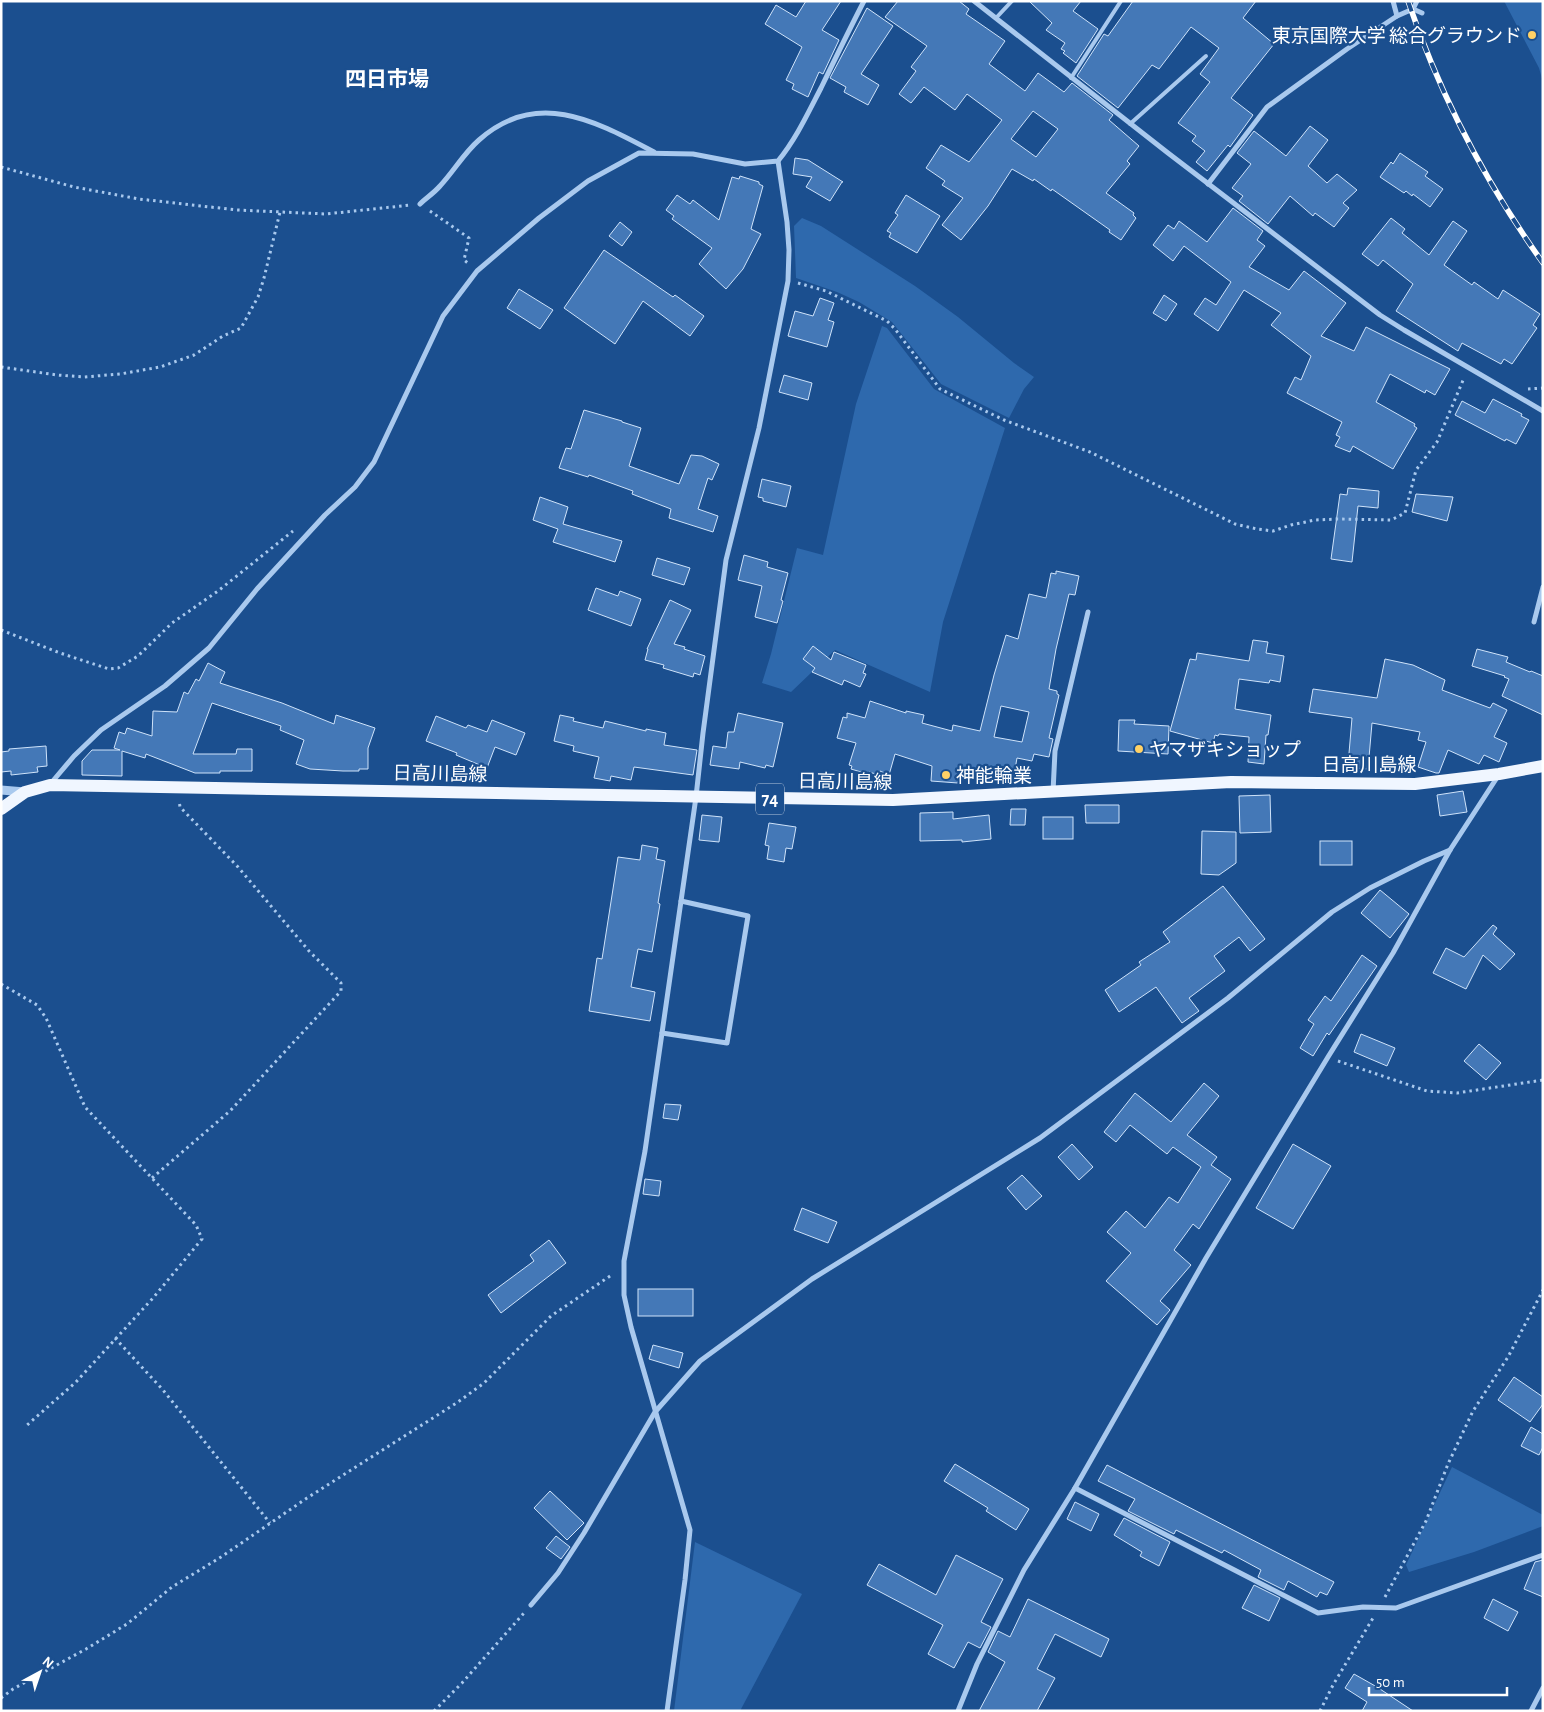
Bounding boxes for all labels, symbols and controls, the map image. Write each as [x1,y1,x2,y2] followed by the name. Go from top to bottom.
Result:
[1272,25,1522,46] place label: 東京国際大学 総合グラウンド
[1526,29,1538,41] marker: 東京国際大学 総合グラウンド
[345,68,429,90] district label: 四日市場
[1149,740,1301,760] place label: ヤマザキショップ
[1133,743,1145,755] marker: ヤマザキショップ
[1321,755,1417,775] street label: 日高川島線
[392,763,488,785] street label: 日高川島線
[956,765,1032,786] place label: 神能輪業
[940,769,952,781] marker: 神能輪業
[797,771,893,793] street label: 日高川島線
[756,784,784,814] road number: 74
[15,1647,65,1697] north arrow
[39,1654,56,1671] text: N
[1369,1664,1506,1696] scale bar
[1376,1675,1405,1690] text: 50 m

